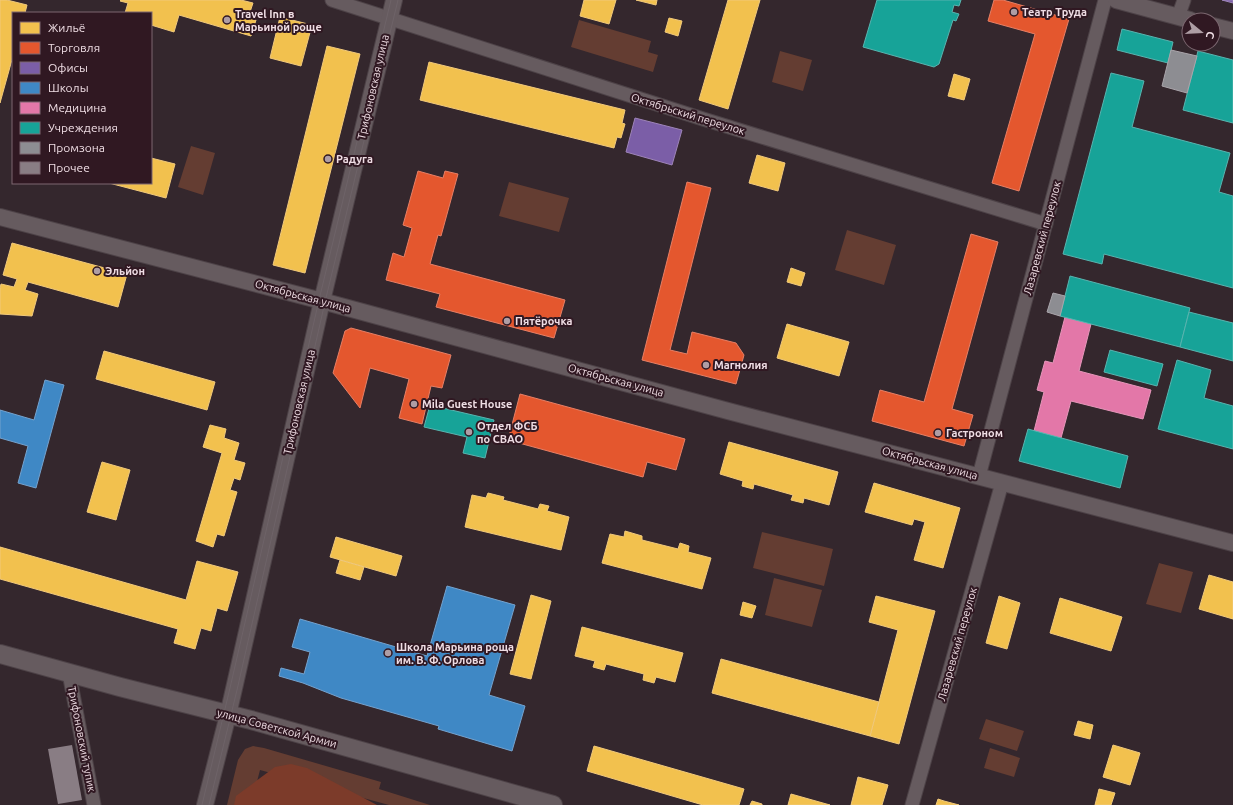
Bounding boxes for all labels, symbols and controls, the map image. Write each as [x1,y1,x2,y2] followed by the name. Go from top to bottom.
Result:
[1022,6,1087,18] place label: Театр Труда
[1009,7,1019,17] marker: Театр Труда
[235,8,322,33] place label: Travel Inn в Марьиной роще
[12,12,152,184] legend
[1181,12,1221,52] north arrow
[222,15,232,25] marker: Travel Inn в Марьиной роще
[48,21,85,34] text: Жильё
[1204,30,1217,40] text: С
[355,33,391,141] street label: Трифоновская улица
[48,41,100,54] text: Торговля
[48,61,88,74] text: Офисы
[48,81,89,94] text: Школы
[630,91,747,137] street label: Октябрьский переулок
[48,101,106,114] text: Медицина
[48,121,118,134] text: Учреждения
[48,141,105,154] text: Промзона
[336,153,373,165] place label: Радуга
[323,154,333,164] marker: Радуга
[48,161,90,174] text: Прочее
[1021,179,1063,296] street label: Лазаревский переулок
[105,265,145,277] place label: Эльйон
[92,266,102,276] marker: Эльйон
[254,277,352,315] street label: Октябрьская улица
[515,315,573,327] place label: Пятёрочка
[502,316,512,326] marker: Пятёрочка
[281,348,317,456] street label: Трифоновская улица
[714,359,768,371] place label: Магнолия
[701,360,711,370] marker: Магнолия
[567,361,665,399] street label: Октябрьская улица
[422,398,512,410] place label: Mila Guest House
[409,399,419,409] marker: Mila Guest House
[477,420,537,445] place label: Отдел ФСБ по СВАО
[464,427,474,437] marker: Отдел ФСБ по СВАО
[946,427,1003,439] place label: Гастроном
[933,428,943,438] marker: Гастроном
[881,444,979,482] street label: Октябрьская улица
[935,585,979,702] street label: Лазаревский переулок
[396,641,514,666] place label: Школа Марьина роща им. В. Ф. Орлова
[383,648,393,658] marker: Школа Марьина роща им. В. Ф. Орлова
[66,685,98,793] street label: Трифоновский тупик
[216,706,338,750] street label: улица Советской Армии

